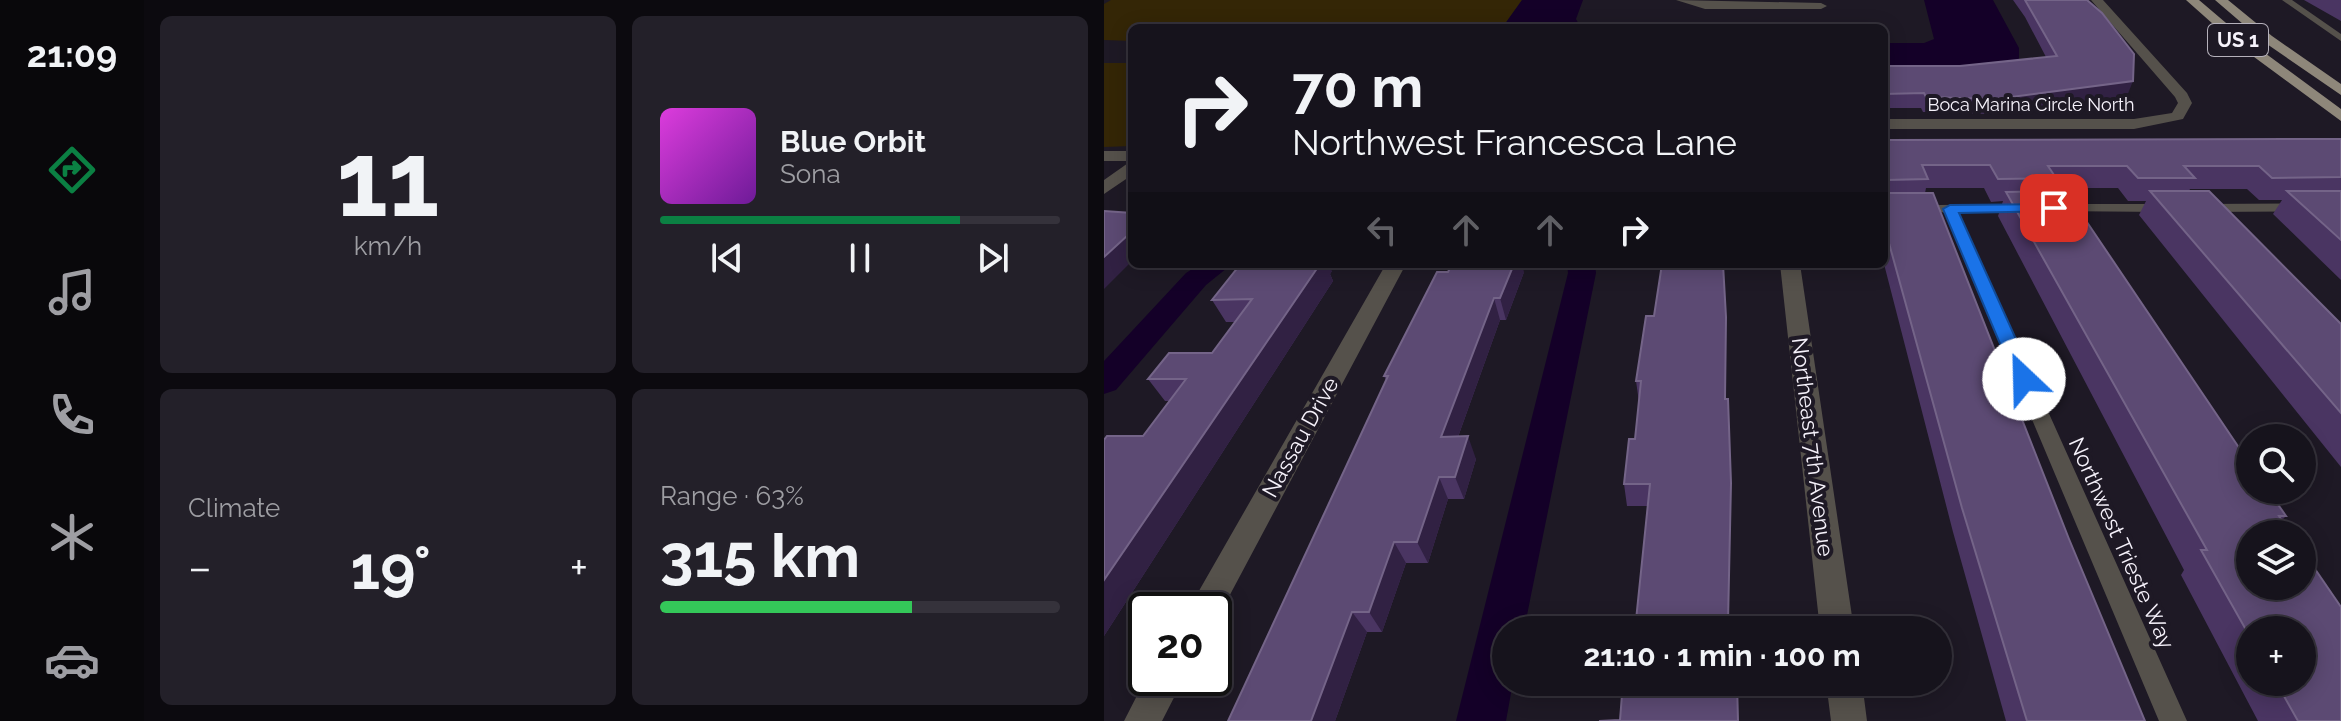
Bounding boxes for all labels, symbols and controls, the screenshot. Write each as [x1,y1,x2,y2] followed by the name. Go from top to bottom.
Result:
[2208,24,2268,56] road number: US 1
[27,33,117,75] text: 21:09
[1292,54,1423,120] text: 70 m
[1160,56,1264,160] icon: right
[1927,94,2135,115] street label: Boca Marina Circle North
[337,118,439,240] text: 11
[1292,121,1737,163] text: Northwest Francesca Lane
[780,124,926,159] text: Blue Orbit
[44,142,100,198] icon: directions
[780,159,841,189] text: Sona
[2020,174,2088,242] pin
[2032,186,2076,230] icon: arrive
[1360,208,1404,252] icon: left
[1444,208,1488,252] icon: ahead
[1528,208,1572,252] icon: ahead
[1612,208,1656,252] icon: right
[354,231,422,261] text: km/h
[705,236,749,280] icon: previous
[838,236,882,280] icon: pause
[971,236,1015,280] icon: next
[44,264,100,320] icon: music
[1787,336,1839,558] street label: Northeast 7th Avenue
[1982,337,2066,421] position arrow
[1256,372,1344,502] street label: Nassau Drive
[44,387,100,443] icon: phone
[2236,424,2316,696] map controls
[2236,424,2316,504] button: search
[2064,433,2180,653] street label: Northwest Trieste Way
[660,481,804,511] text: Range · 63%
[188,493,280,523] text: Climate
[44,509,100,565] icon: climate
[2236,520,2316,600] button: layers
[660,521,860,591] text: 315 km
[351,533,431,603] text: 19°
[188,542,212,593] text: −
[570,542,588,593] text: +
[1128,592,1232,696] speed limit sign: 20
[2236,616,2316,696] button: +
[44,632,100,688] icon: car
[1583,638,1861,673] text: 21:10 · 1 min · 100 m

